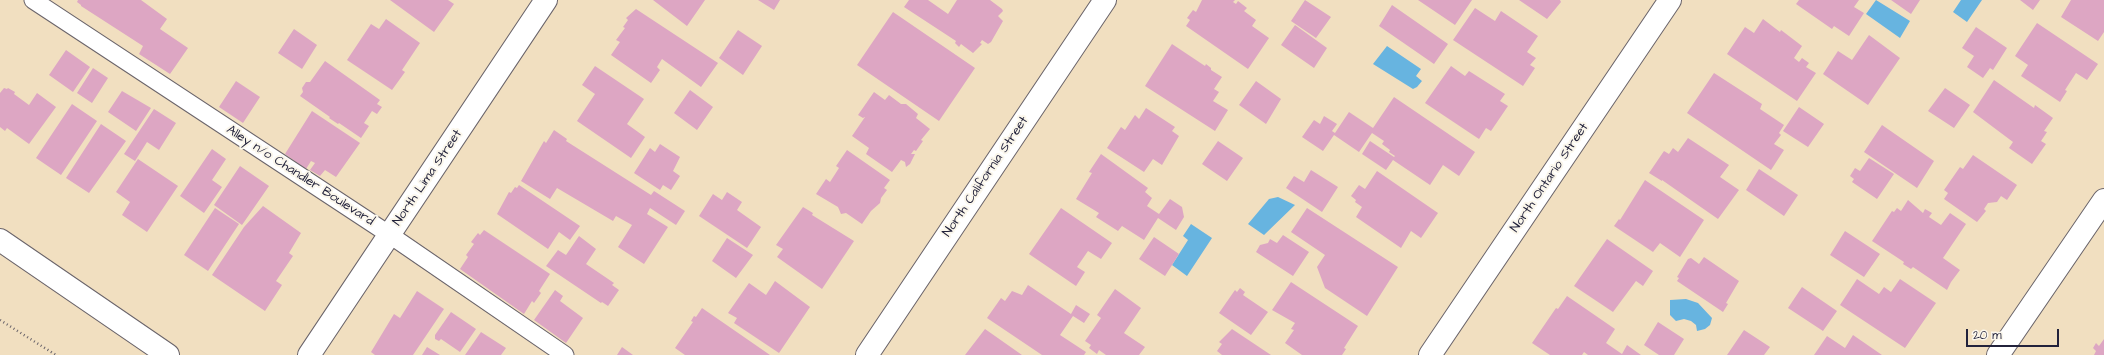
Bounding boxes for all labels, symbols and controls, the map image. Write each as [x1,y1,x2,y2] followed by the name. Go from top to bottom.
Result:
[940,114,1032,240] street label: North California Street
[1508,120,1592,236] street label: North Ontario Street
[223,122,377,230] street label: Alley n/o Chandler Boulevard
[390,127,466,229] street label: North Lima Street
[1968,321,2061,347] scale bar
[1973,327,2002,344] text: 20 m

